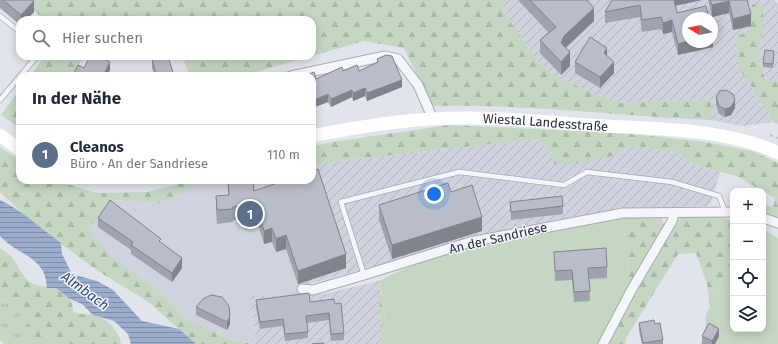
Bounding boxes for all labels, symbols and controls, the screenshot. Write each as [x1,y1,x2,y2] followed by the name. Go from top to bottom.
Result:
[682,12,718,48] north arrow
[16,16,316,60] search box
[30,27,52,49] icon: search
[62,29,143,47] text: Hier suchen
[32,88,121,109] text: In der Nähe
[483,111,609,134] street label: Wiestal Landesstraße
[70,138,124,156] text: Cleanos
[42,147,48,162] text: 1
[267,147,300,162] text: 110 m
[70,156,208,171] text: Büro · An der Sandriese
[424,184,444,204] your location
[730,188,766,332] map controls
[730,188,766,224] button: +
[237,199,263,229] pin: 1
[447,219,549,257] street label: An der Sandriese
[730,224,766,260] button: −
[730,260,766,296] button: locate
[57,267,112,314] water label: Almbach
[730,296,766,332] button: layers

